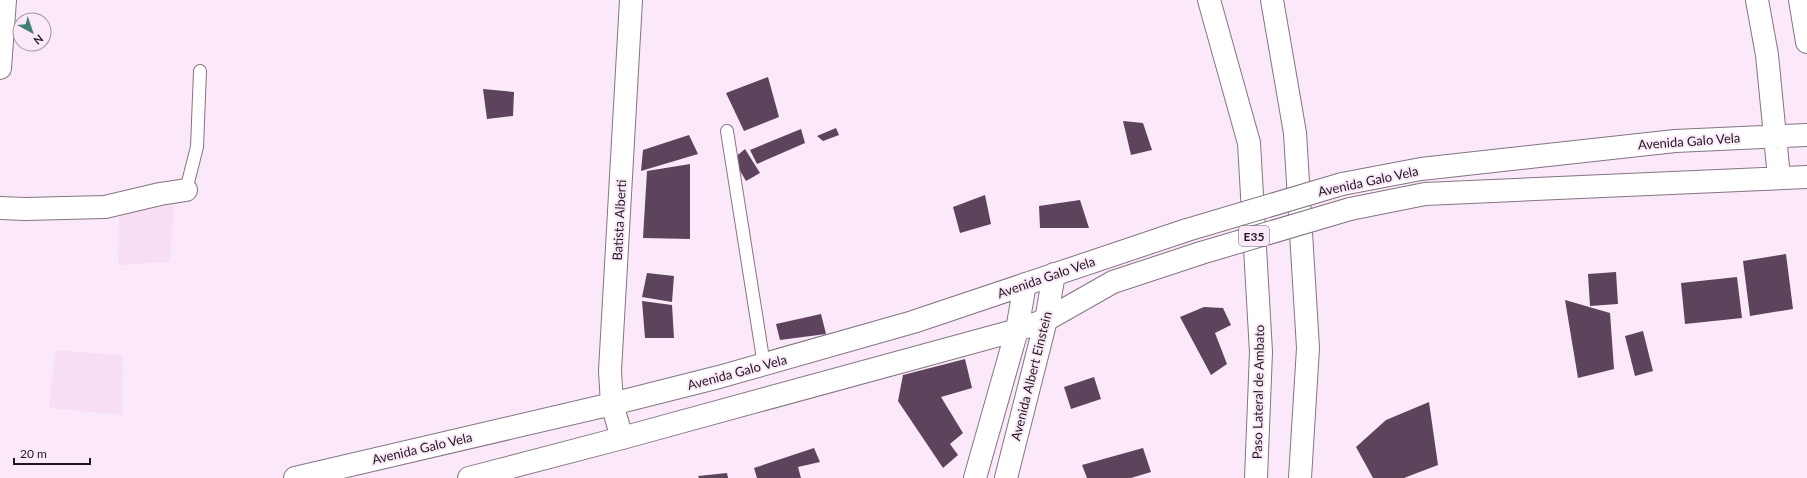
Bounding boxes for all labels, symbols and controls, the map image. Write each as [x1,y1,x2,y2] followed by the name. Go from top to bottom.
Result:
[12,12,52,52] north arrow
[31,32,46,48] text: N
[1637,129,1741,153] street label: Avenida Galo Vela
[1316,163,1420,199] street label: Avenida Galo Vela
[609,179,629,261] street label: Batista Alberti
[1239,226,1269,246] road number: E35
[995,253,1097,301] street label: Avenida Galo Vela
[1007,310,1055,442] street label: Avenida Albert Einstein
[1249,325,1267,459] street label: Paso Lateral de Ambato
[685,351,789,393] street label: Avenida Galo Vela
[370,429,474,467] street label: Avenida Galo Vela
[14,440,90,466] scale bar
[20,446,47,461] text: 20 m

